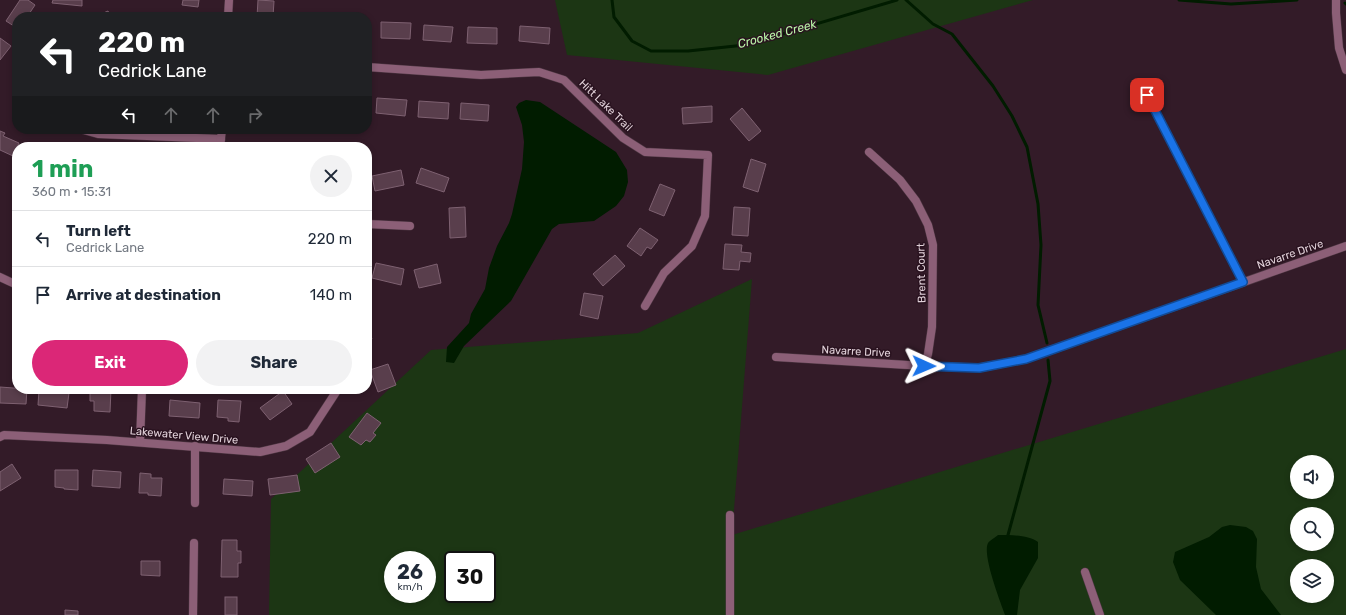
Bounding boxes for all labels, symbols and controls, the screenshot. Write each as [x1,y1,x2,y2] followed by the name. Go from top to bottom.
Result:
[736,17,819,51] water label: Crooked Creek
[98,26,185,59] text: 220 m
[32,28,84,80] icon: left
[98,60,207,82] text: Cedrick Lane
[576,77,635,134] street label: Hitt Lake Trail
[1130,78,1164,112] pin
[1136,84,1158,106] icon: arrive
[118,104,140,126] icon: left
[160,104,182,126] icon: ahead
[202,104,224,126] icon: ahead
[244,104,266,126] icon: right
[32,155,93,183] text: 1 min
[310,155,352,197] button: close
[32,184,111,199] text: 360 m · 15:31
[66,222,131,240] text: Turn left
[32,228,54,250] icon: left
[308,230,352,248] text: 220 m
[1255,237,1325,272] street label: Navarre Drive
[66,240,144,255] text: Cedrick Lane
[914,242,929,303] street label: Brent Court
[32,284,54,306] icon: arrive
[66,286,221,304] text: Arrive at destination
[310,286,352,304] text: 140 m
[32,340,188,386] button: Exit
[196,340,352,386] button: Share
[821,343,891,360] street label: Navarre Drive
[903,345,945,387] position arrow
[129,424,239,447] street label: Lakewater View Drive
[1290,455,1334,603] map controls
[1290,455,1334,499] button: sound
[1290,507,1334,551] button: search
[444,551,496,603] speed limit sign: 30
[1290,559,1334,603] button: layers
[397,560,423,584] text: 26
[398,581,422,593] text: km/h

